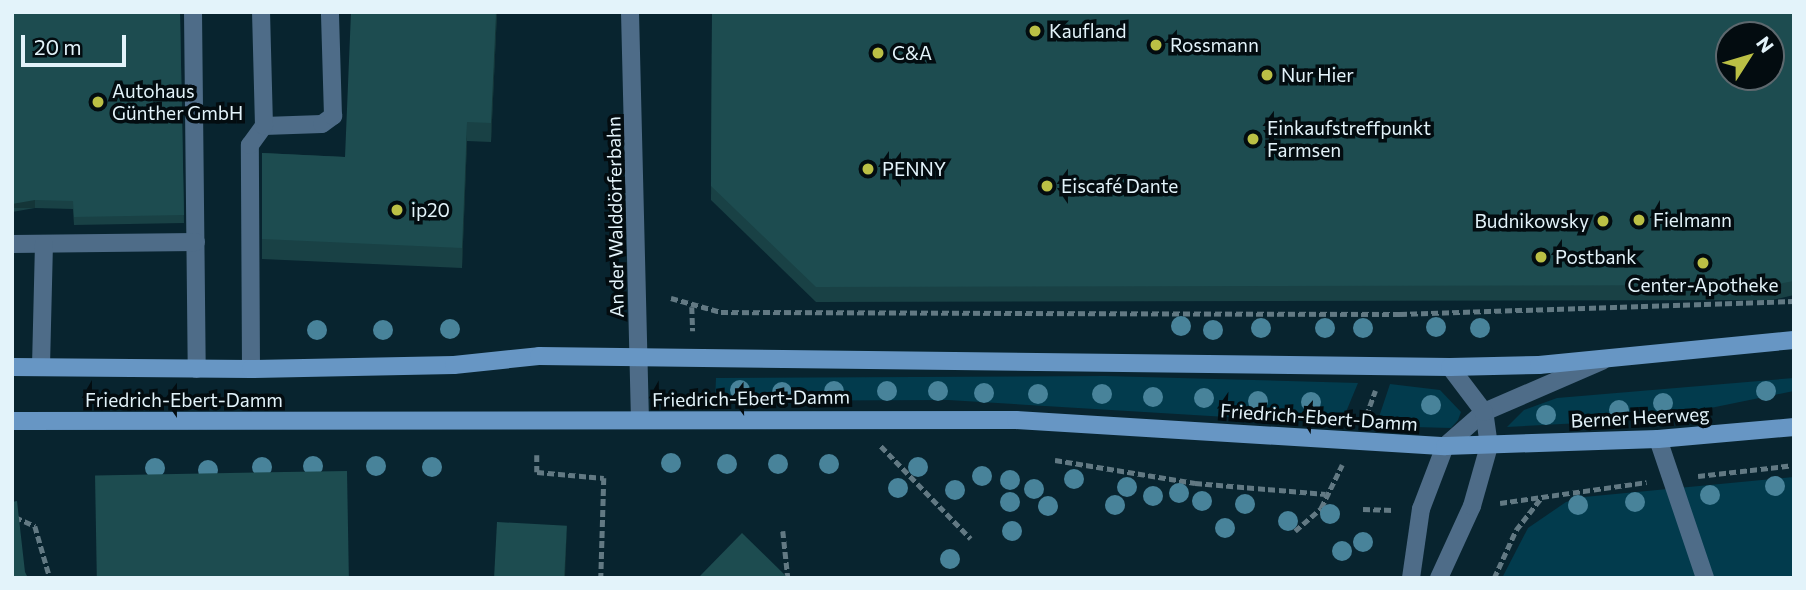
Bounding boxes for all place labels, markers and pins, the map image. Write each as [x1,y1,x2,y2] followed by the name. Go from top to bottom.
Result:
[1049,20,1126,42] place label: Kaufland
[1027,23,1043,39] marker: Kaufland
[1170,34,1259,56] place label: Rossmann
[1148,37,1164,53] marker: Rossmann
[892,42,932,64] place label: C&A
[870,45,886,61] marker: C&A
[1281,64,1354,86] place label: Nur Hier
[1259,67,1275,83] marker: Nur Hier
[112,80,243,124] place label: Autohaus Günther GmbH
[90,94,106,110] marker: Autohaus Günther GmbH
[1267,117,1431,161] place label: Einkaufstreffpunkt Farmsen
[1245,131,1261,147] marker: Einkaufstreffpunkt Farmsen
[882,158,946,180] place label: PENNY
[860,161,876,177] marker: PENNY
[1061,175,1178,197] place label: Eiscafé Dante
[1039,178,1055,194] marker: Eiscafé Dante
[411,199,450,221] place label: ip20
[389,202,405,218] marker: ip20
[1653,209,1732,231] place label: Fielmann
[1475,210,1589,232] place label: Budnikowsky
[1631,212,1647,228] marker: Fielmann
[1595,213,1611,229] marker: Budnikowsky
[1555,246,1637,268] place label: Postbank
[1533,249,1549,265] marker: Postbank
[1695,255,1711,271] marker: Center-Apotheke
[1628,274,1778,296] place label: Center-Apotheke

